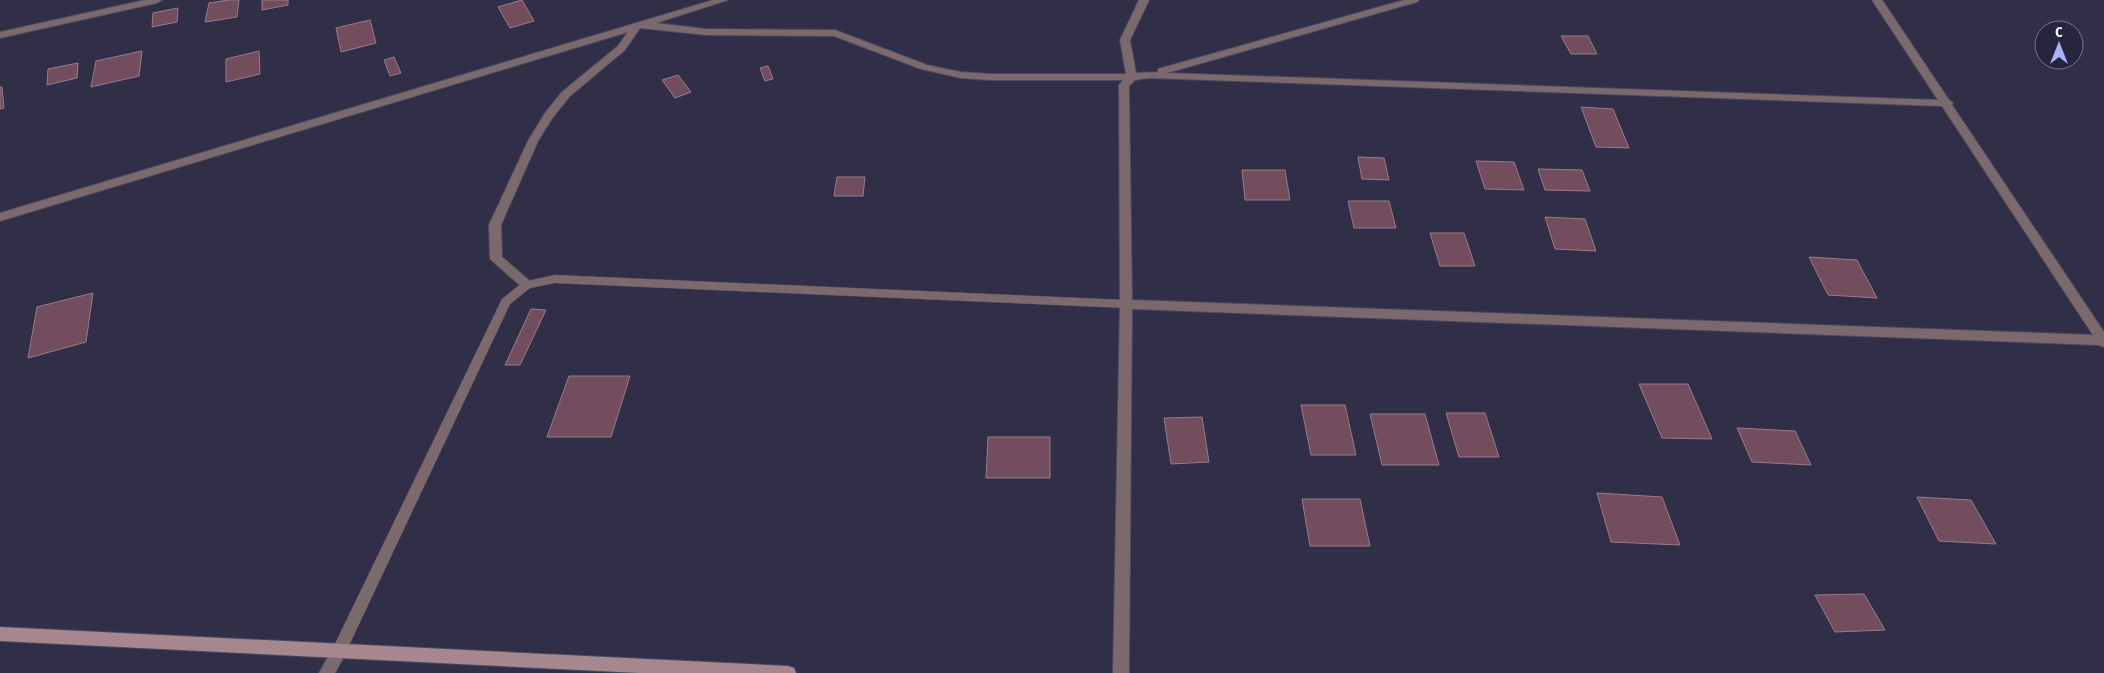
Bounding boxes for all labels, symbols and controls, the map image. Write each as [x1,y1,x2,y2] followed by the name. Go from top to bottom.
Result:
[2034,20,2084,70] north arrow
[2055,24,2063,41] text: С

